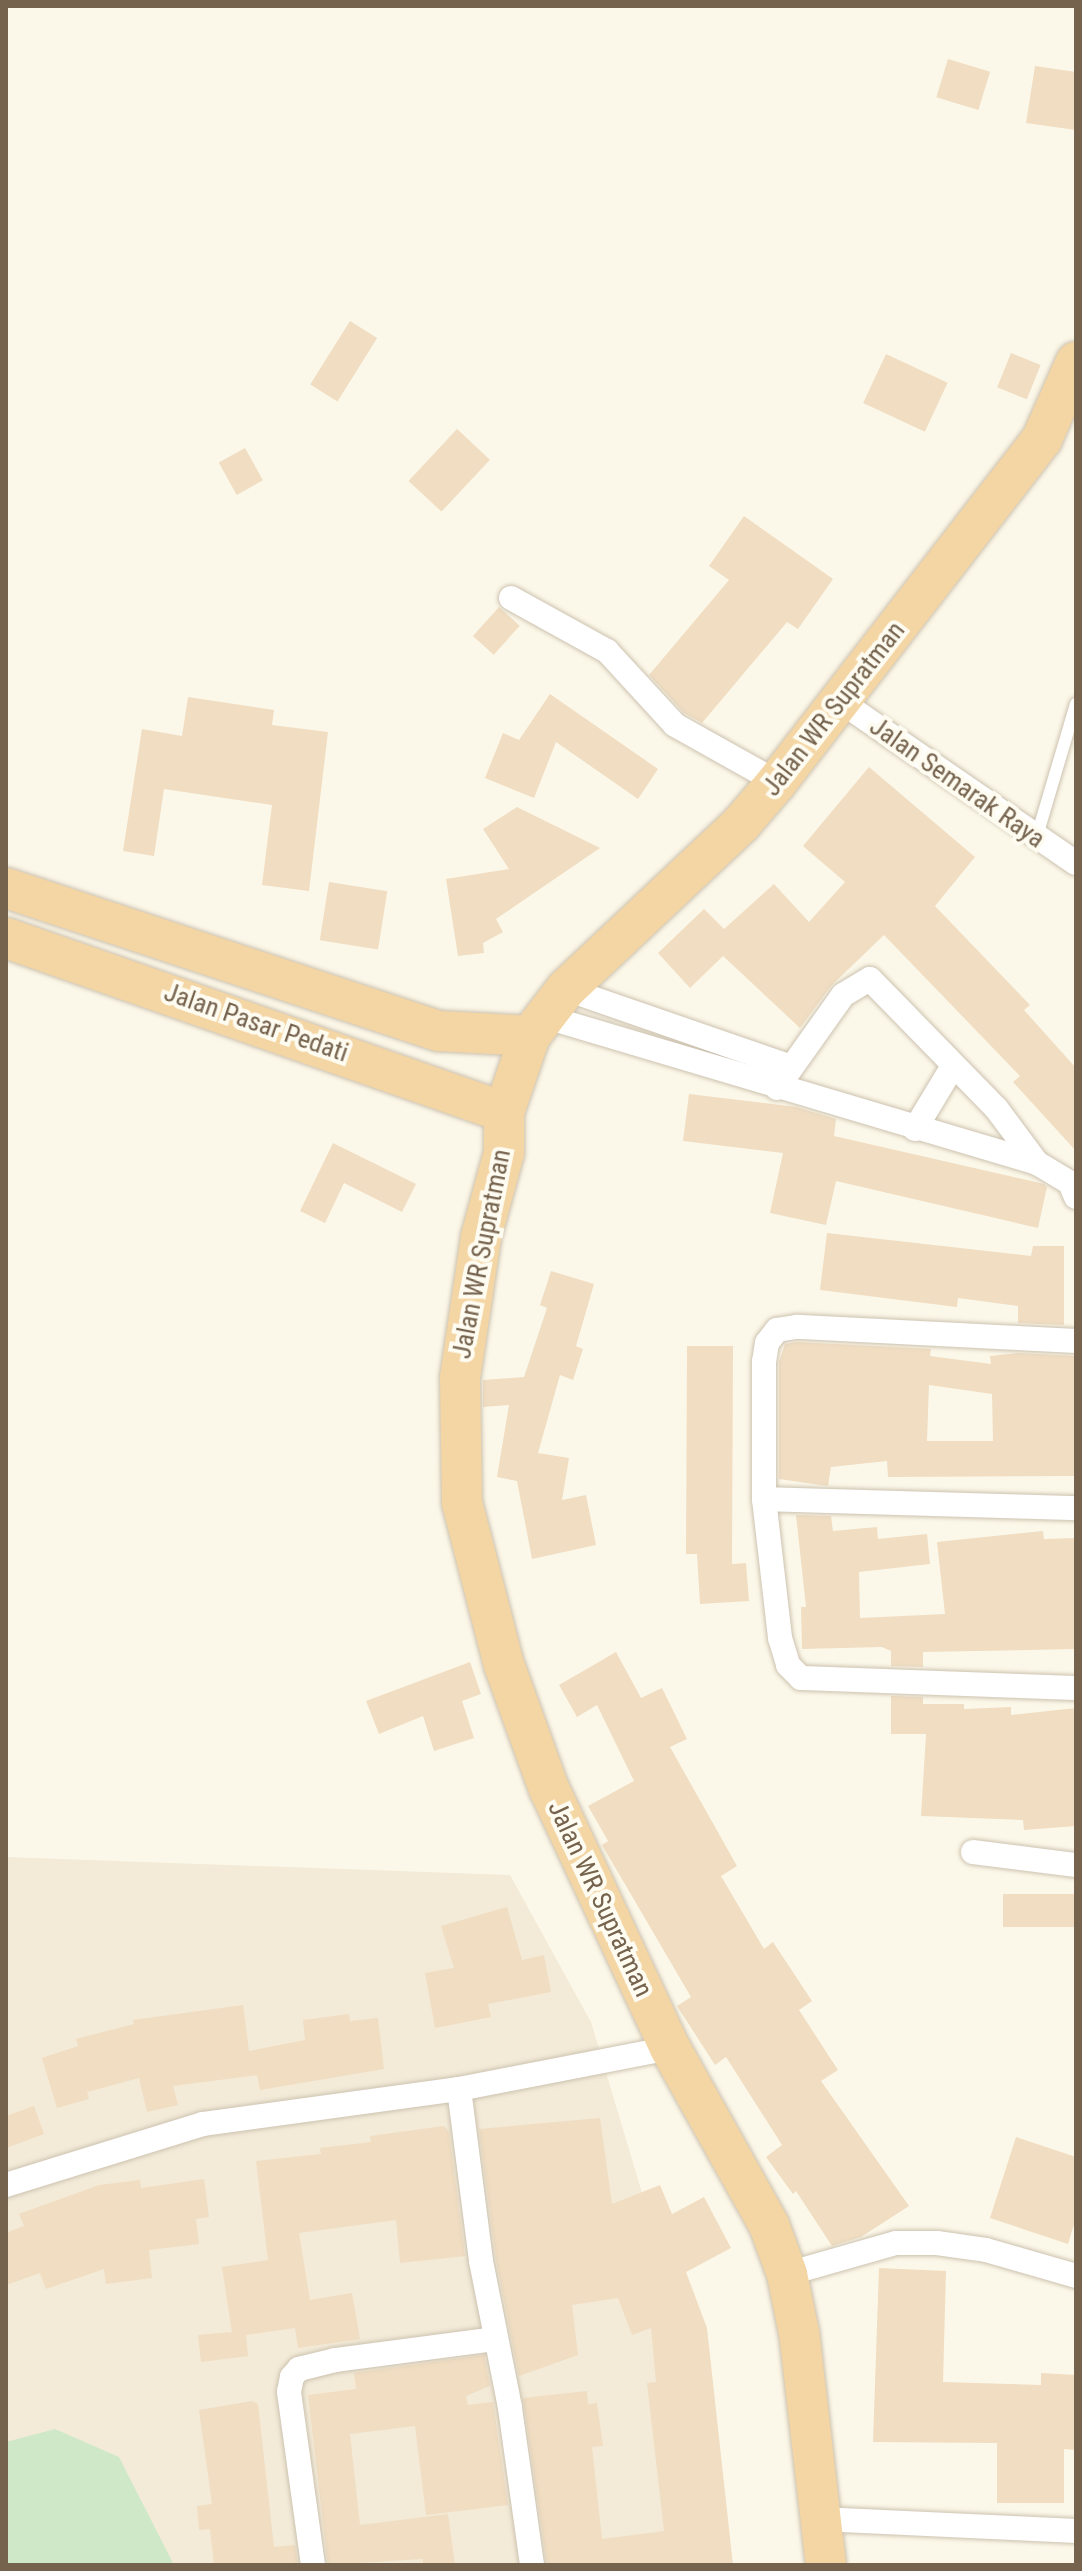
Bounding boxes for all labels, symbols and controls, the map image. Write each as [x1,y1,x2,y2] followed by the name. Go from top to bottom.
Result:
[756,616,912,802] street label: Jalan WR Supratman
[864,711,1050,855] street label: Jalan Semarak Raya
[160,977,352,1069] street label: Jalan Pasar Pedati
[446,1147,518,1361] street label: Jalan WR Supratman
[541,1796,659,2002] street label: Jalan WR Supratman

